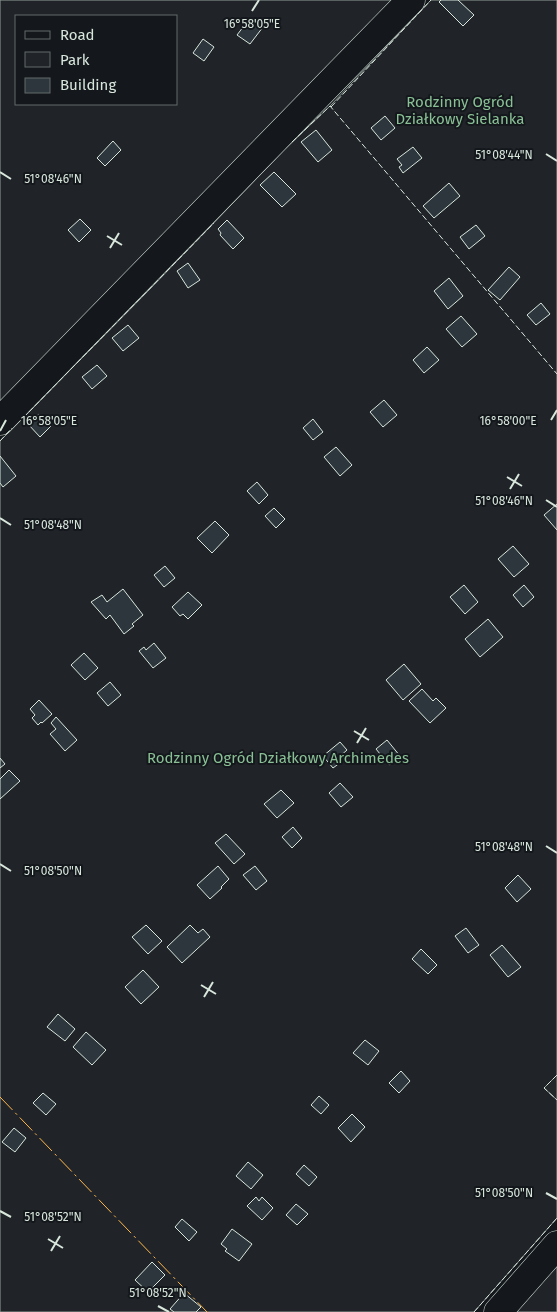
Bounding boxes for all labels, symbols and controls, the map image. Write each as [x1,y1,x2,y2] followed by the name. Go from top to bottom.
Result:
[15,15,178,105] legend
[224,17,280,31] text: 16°58'05"E
[60,26,95,44] text: Road
[60,51,90,69] text: Park
[60,76,116,94] text: Building
[396,93,524,128] park label: Rodzinny Ogród Działkowy Sielanka
[475,148,533,162] text: 51°08'44"N
[24,172,82,186] text: 51°08'46"N
[21,414,77,428] text: 16°58'05"E
[479,414,537,428] text: 16°58'00"E
[475,494,533,508] text: 51°08'46"N
[24,518,82,532] text: 51°08'48"N
[147,749,409,767] park label: Rodzinny Ogród Działkowy Archimedes
[475,840,533,854] text: 51°08'48"N
[24,864,82,878] text: 51°08'50"N
[475,1186,533,1200] text: 51°08'50"N
[24,1210,82,1224] text: 51°08'52"N
[129,1286,187,1300] text: 51°08'52"N

